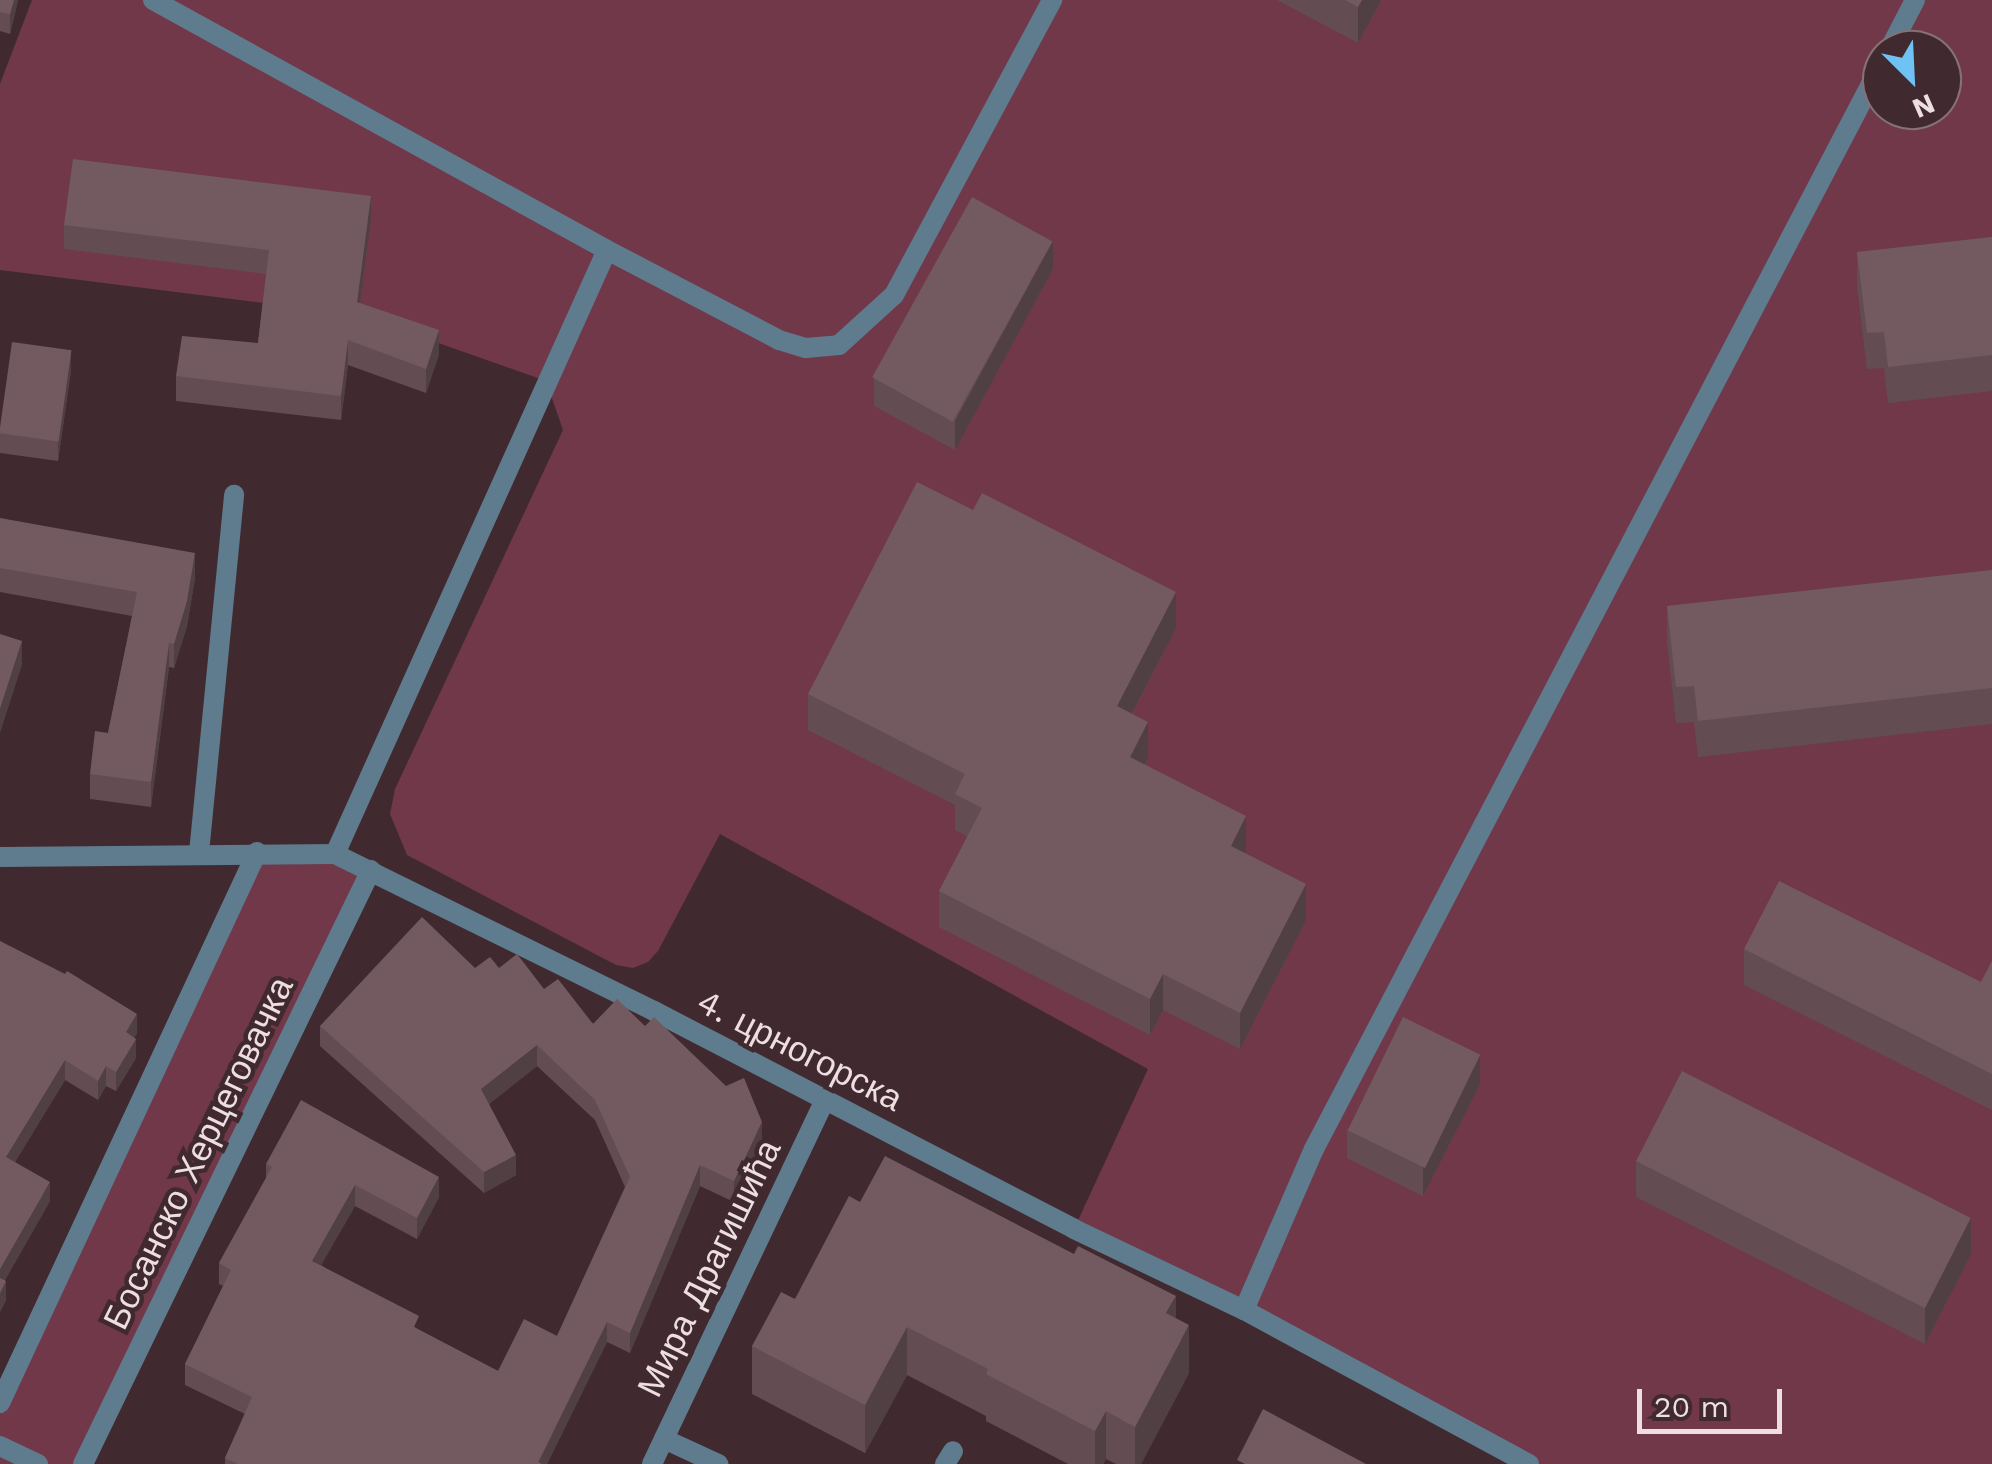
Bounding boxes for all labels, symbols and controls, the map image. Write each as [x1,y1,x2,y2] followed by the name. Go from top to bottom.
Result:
[1862,30,1962,130] north arrow
[1907,87,1940,125] text: N
[94,970,302,1336] street label: Босанско Херцеговачка
[690,980,910,1120] street label: 4. црногорска
[629,1132,789,1404] street label: Мира Драгишића
[1642,1369,1787,1431] scale bar
[1654,1389,1729,1424] text: 20 m

